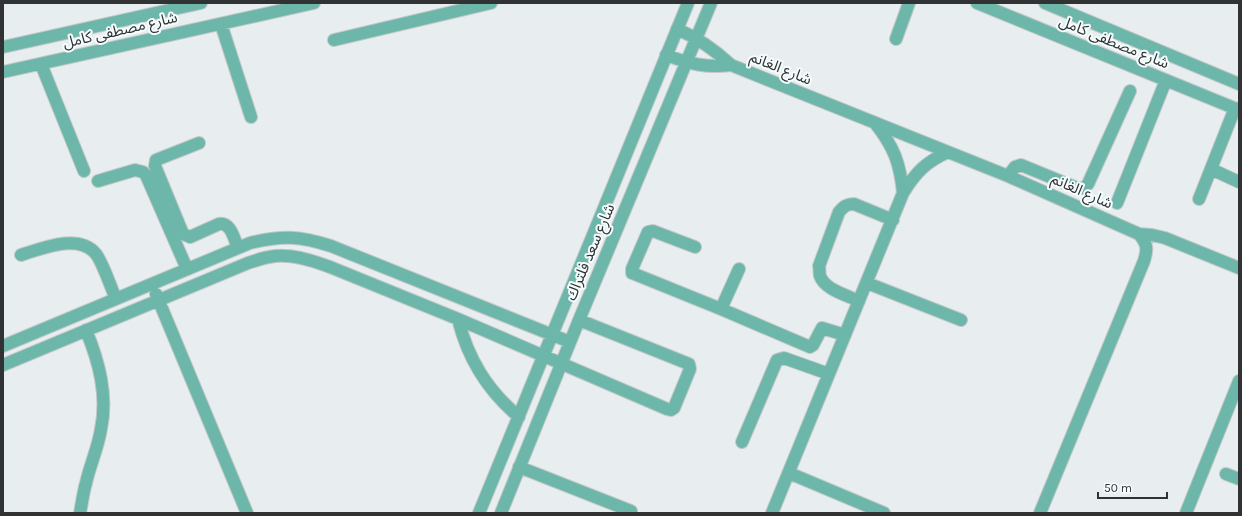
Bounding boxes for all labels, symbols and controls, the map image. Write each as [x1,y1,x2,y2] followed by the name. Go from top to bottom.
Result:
[61,8,180,55] street label: شارع مصطفى كامل
[1055,12,1172,75] street label: شارع مصطفى كامل
[746,47,815,91] street label: شارع الغانم
[1047,170,1116,215] street label: شارع الغانم
[562,201,621,304] street label: شارع سعد فلتراك
[1098,474,1167,500] scale bar
[1104,481,1132,495] text: 50 m

